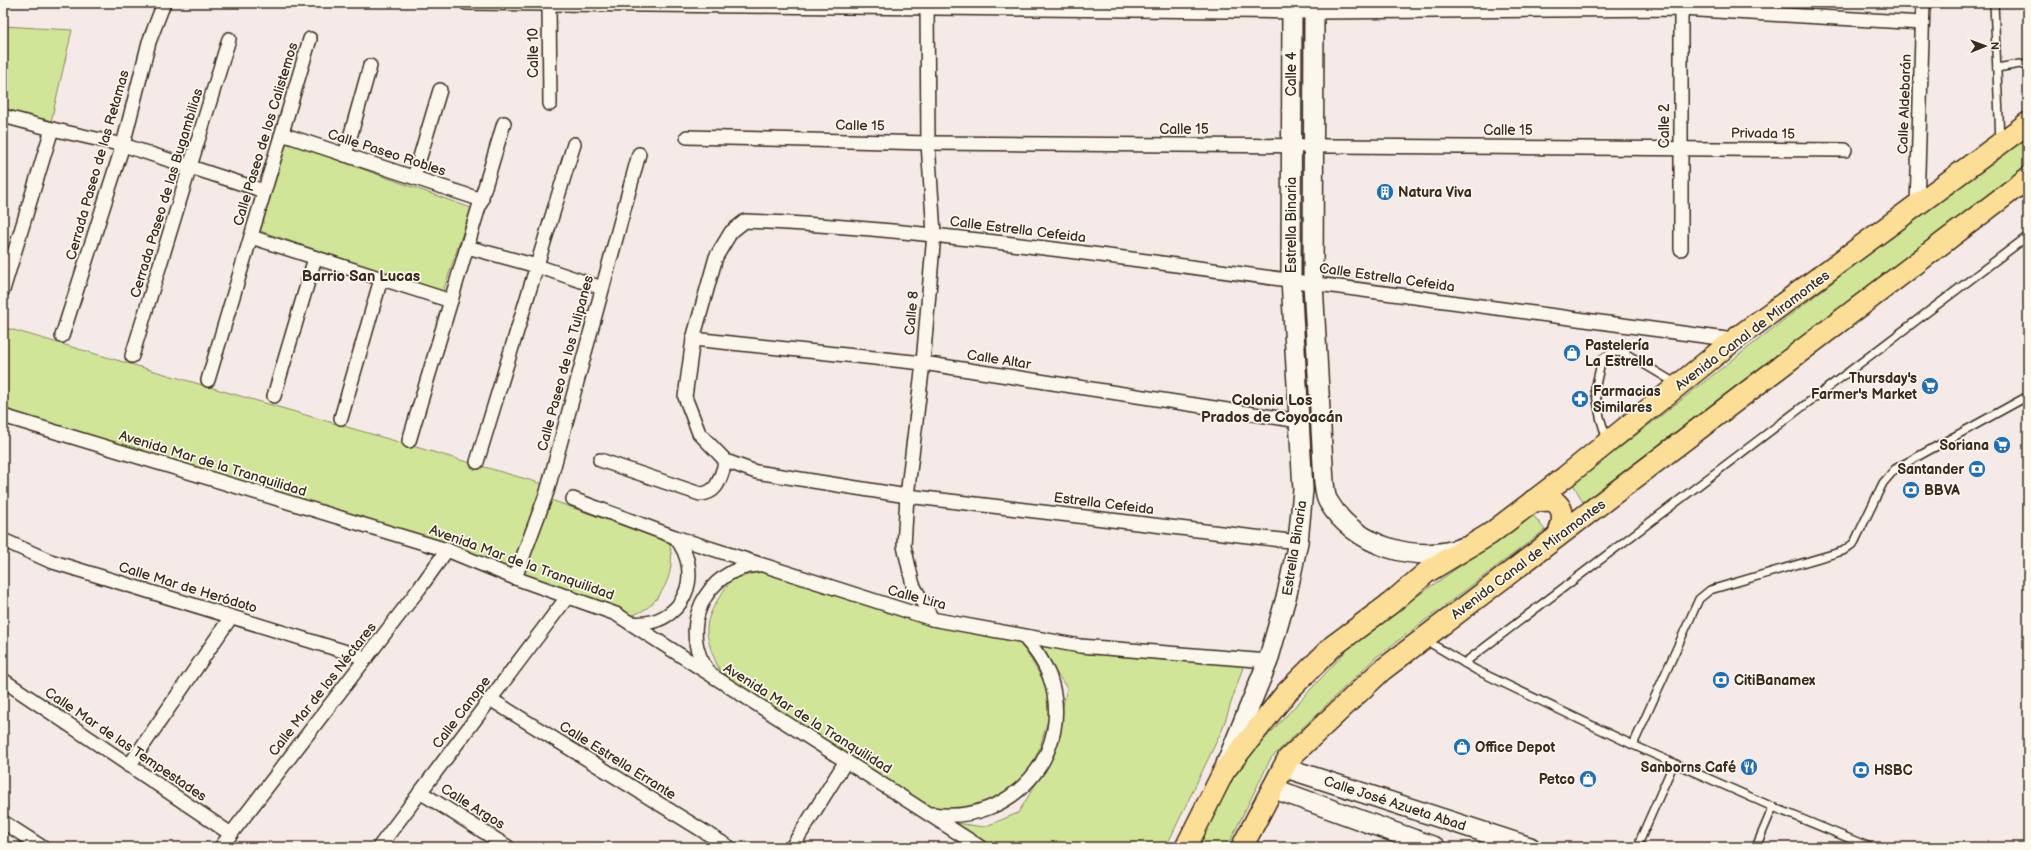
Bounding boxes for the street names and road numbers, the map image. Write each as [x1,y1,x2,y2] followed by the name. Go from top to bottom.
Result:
[525,28,542,78] street label: Calle 10
[229,40,302,228] street label: Calle Paseo de los Calistemos
[1283,51,1300,96] street label: Calle 4
[1894,53,1915,154] street label: Calle Aldebarán
[62,68,133,262] street label: Cerrada Paseo de las Retamas
[126,86,207,300] street label: Cerrada Paseo de las Bugambilias
[1656,103,1673,148] street label: Calle 2
[835,117,885,134] street label: Calle 15
[1159,121,1209,138] street label: Calle 15
[1483,122,1533,139] street label: Calle 15
[1731,124,1795,143] street label: Privada 15
[326,125,448,180] street label: Calle Paseo Robles
[1283,177,1300,273] street label: Estrella Binaria
[949,213,1087,246] street label: Calle Estrella Cefeida
[1318,260,1456,295] street label: Calle Estrella Cefeida
[1672,267,1833,394] street label: Avenida Canal de Miramontes
[534,273,597,453] street label: Calle Paseo de los Tulipanes
[901,290,922,336] street label: Calle 8
[966,346,1033,373] street label: Calle Altar
[117,427,309,500] street label: Avenida Mar de la Tranquilidad
[1053,489,1155,518] street label: Estrella Cefeida
[1448,496,1609,623] street label: Avenida Canal de Miramontes
[1279,499,1310,597] street label: Estrella Binaria
[427,521,616,604] street label: Avenida Mar de la Tranquilidad
[117,558,259,617] street label: Calle Mar de Heródoto
[886,581,948,613] street label: Calle Lira
[265,619,380,760] street label: Calle Mar de los Néctares
[720,660,895,777] street label: Avenida Mar de la Tranquilidad
[429,673,494,752] street label: Calle Canope
[42,684,210,805] street label: Calle Mar de las Tempestades
[556,718,679,803] street label: Calle Estrella Errante
[1321,772,1468,835] street label: Calle José Azueta Abad
[438,780,508,833] street label: Calle Argos

